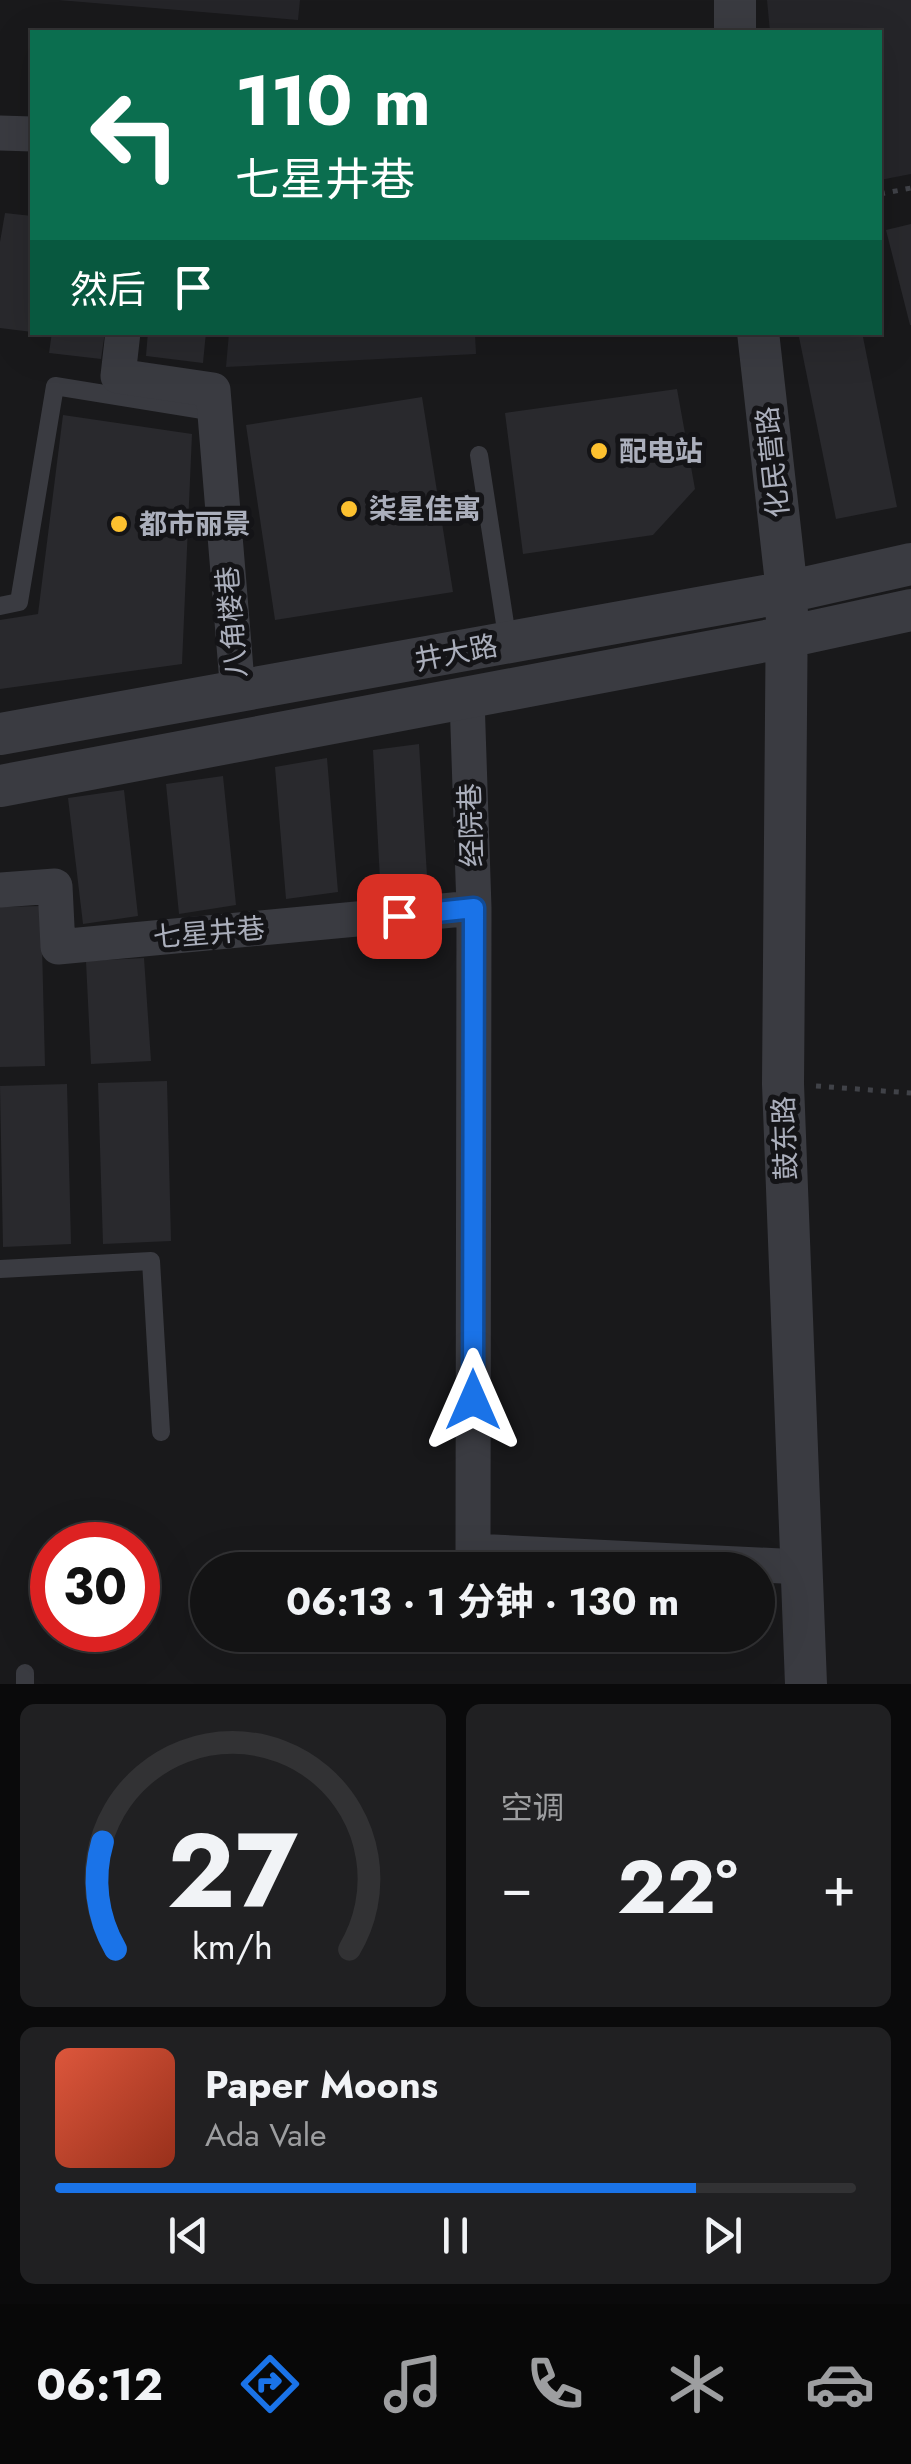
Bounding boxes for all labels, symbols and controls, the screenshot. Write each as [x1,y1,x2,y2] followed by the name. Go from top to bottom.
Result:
[235,50,431,151] text: 110 m
[70,70,200,200] icon: left
[235,147,415,212] text: 七星井巷
[166,260,221,315] icon: arrive
[70,262,146,317] text: 然后
[747,404,799,520] street label: 化民营路
[619,431,703,472] place label: 配电站
[588,440,610,462] marker: 配电站
[369,489,481,530] place label: 柒星佳寓
[338,498,360,520] marker: 柒星佳寓
[139,504,251,545] place label: 都市丽景
[108,513,130,535] marker: 都市丽景
[207,564,257,680] street label: 八角楼巷
[411,625,501,681] street label: 井大路
[449,782,493,868] street label: 经院巷
[357,874,442,959] pin
[372,889,427,944] icon: arrive
[151,908,267,958] street label: 七星井巷
[763,1095,807,1181] street label: 鼓东路
[421,1348,525,1452] position arrow
[30,1522,160,1652] speed limit sign: 30
[286,1574,679,1629] text: 06:13 · 1 分钟 · 130 m
[501,1785,565,1831] text: 空调
[167,1796,299,1946] text: 27
[617,1833,738,1941] text: 22°
[501,1847,533,1927] text: −
[822,1847,856,1927] text: +
[192,1921,273,1972] text: km/h
[205,2057,438,2112] text: Paper Moons
[205,2112,327,2158] text: Ada Vale
[161,2208,216,2263] icon: previous
[428,2208,483,2263] icon: pause
[695,2208,750,2263] icon: next
[235,2349,305,2419] icon: directions
[378,2349,448,2419] icon: music
[520,2349,590,2419] icon: phone
[662,2349,732,2419] icon: climate
[805,2349,875,2419] icon: car
[36,2352,163,2417] text: 06:12

